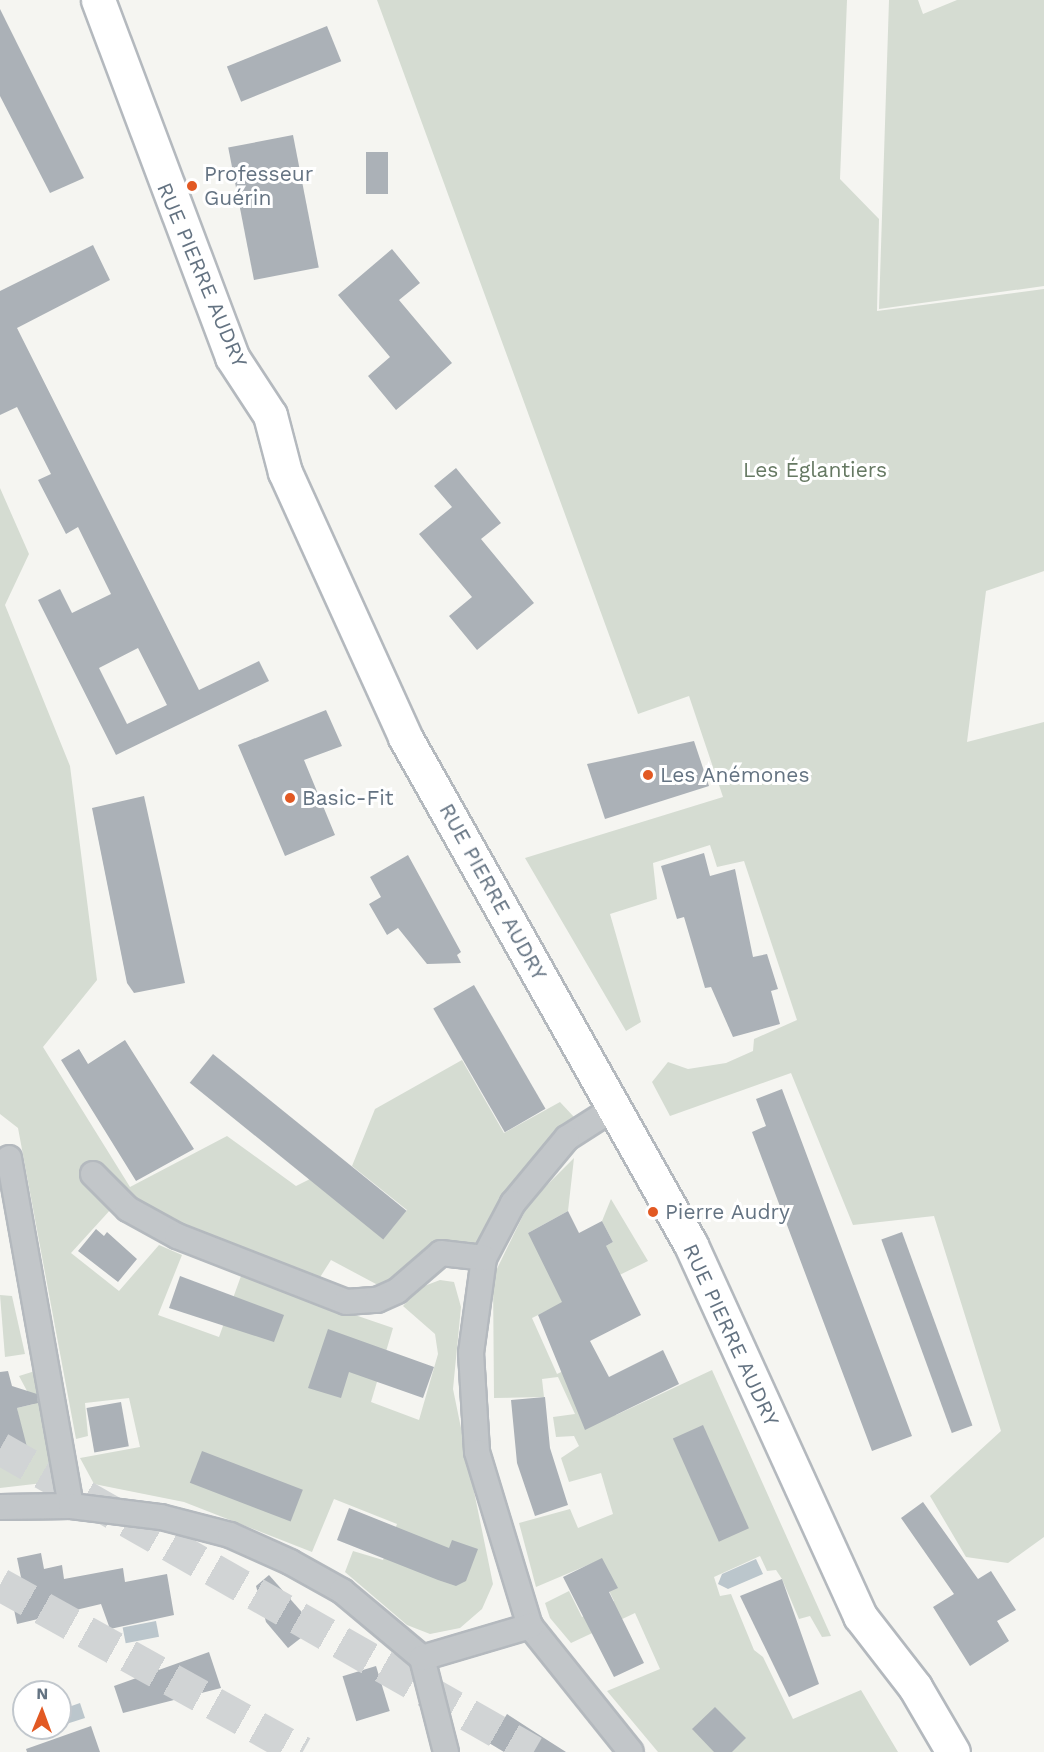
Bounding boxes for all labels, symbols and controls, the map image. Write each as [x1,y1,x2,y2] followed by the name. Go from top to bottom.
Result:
[204,161,313,211] place label: Professeur Guérin
[151,178,253,372] street label: RUE PIERRE AUDRY
[185,179,199,193] marker: Professeur Guérin
[743,457,887,483] park label: Les Églantiers
[660,762,810,788] place label: Les Anémones
[641,768,655,782] marker: Les Anémones
[302,785,394,811] place label: Basic-Fit
[283,791,297,805] marker: Basic-Fit
[434,799,552,985] street label: RUE PIERRE AUDRY
[665,1199,791,1225] place label: Pierre Audry
[646,1205,660,1219] marker: Pierre Audry
[677,1239,785,1431] street label: RUE PIERRE AUDRY
[12,1680,72,1740] north arrow
[36,1684,48,1703] text: N

